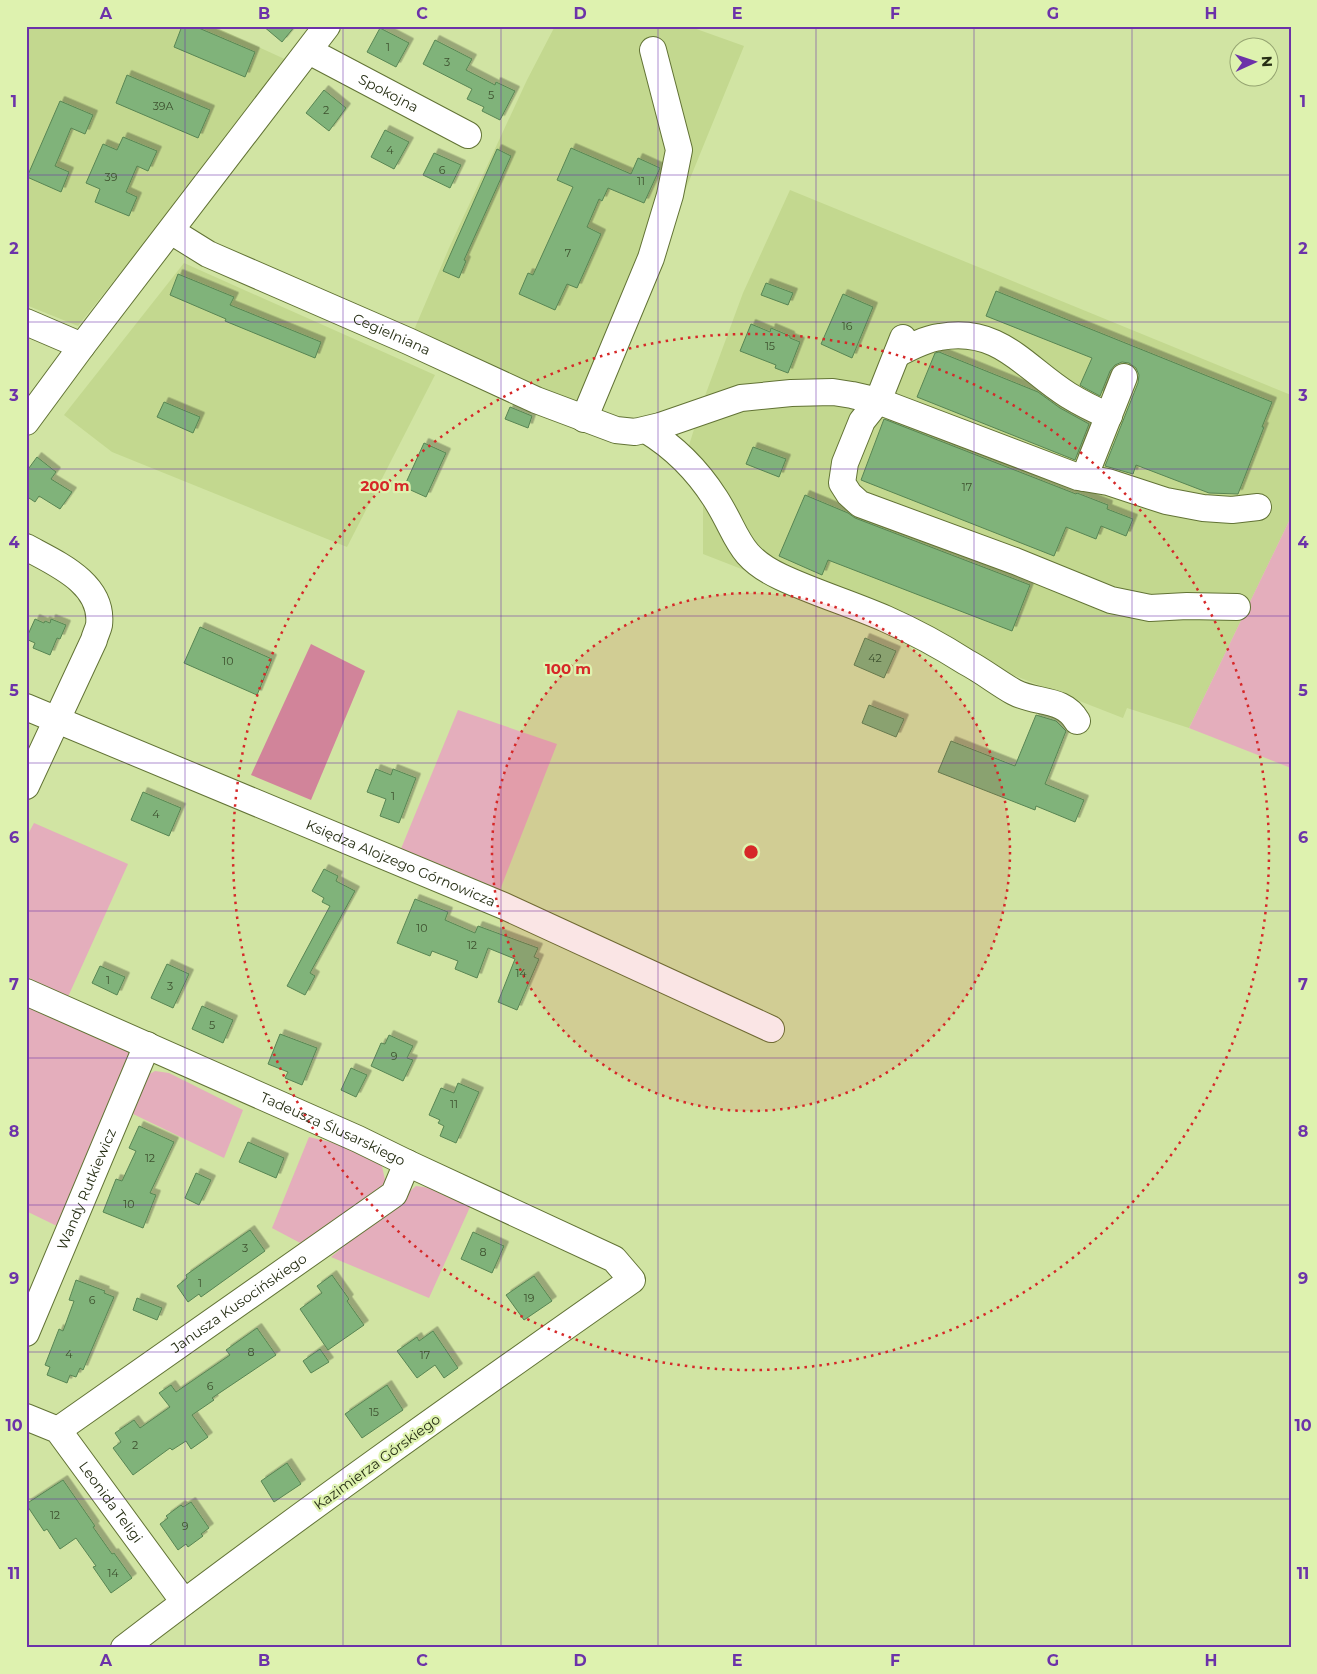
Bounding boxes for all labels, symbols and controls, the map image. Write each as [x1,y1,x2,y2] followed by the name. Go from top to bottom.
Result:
[99,4,113,23] text: A
[258,4,270,23] text: B
[416,4,428,23] text: C
[573,4,587,23] text: D
[732,4,742,23] text: E
[890,4,900,23] text: F
[1047,4,1059,23] text: G
[1205,4,1217,23] text: H
[1230,38,1280,88] north arrow
[386,40,390,54] house number: 1
[444,55,450,69] house number: 3
[1258,55,1276,67] text: N
[355,70,422,116] street label: Spokojna
[488,88,494,102] house number: 5
[11,92,17,111] text: 1
[1300,92,1306,111] text: 1
[153,99,173,113] house number: 39A
[323,103,329,117] house number: 2
[386,143,394,157] house number: 4
[439,163,446,177] house number: 6
[105,170,118,184] house number: 39
[637,174,645,188] house number: 11
[9,239,19,258] text: 2
[1298,239,1308,258] text: 2
[565,246,571,260] house number: 7
[350,309,433,359] street label: Cegielniana
[842,319,853,333] house number: 16
[765,339,775,353] house number: 15
[8,386,19,405] text: 3
[1297,386,1308,405] text: 3
[360,476,410,495] text: 200 m
[962,480,972,494] house number: 17
[8,533,20,552] text: 4
[1297,533,1309,552] text: 4
[868,651,882,665] house number: 42
[222,654,234,668] house number: 10
[545,659,591,678] text: 100 m
[9,681,19,700] text: 5
[1298,681,1308,700] text: 5
[391,789,395,803] house number: 1
[152,807,160,821] house number: 4
[303,816,498,911] street label: Księdza Alojzego Górnowicza
[9,828,19,847] text: 6
[1298,828,1308,847] text: 6
[742,843,760,861] centre of rings
[416,921,428,935] house number: 10
[467,938,477,952] house number: 12
[515,966,527,980] house number: 14
[106,973,110,987] house number: 1
[9,975,19,994] text: 7
[1298,975,1308,994] text: 7
[167,979,173,993] house number: 3
[209,1018,215,1032] house number: 5
[391,1049,398,1063] house number: 9
[258,1088,409,1170] street label: Tadeusza Ślusarskiego
[450,1097,458,1111] house number: 11
[9,1122,19,1141] text: 8
[1298,1122,1308,1141] text: 8
[53,1126,120,1253] street label: Wandy Rutkiewicz
[145,1151,155,1165] house number: 12
[123,1197,135,1211] house number: 10
[242,1241,248,1255] house number: 3
[479,1245,487,1259] house number: 8
[167,1249,310,1357] street label: Janusza Kusocińskiego
[9,1269,19,1288] text: 9
[1298,1269,1308,1288] text: 9
[198,1276,202,1290] house number: 1
[524,1291,535,1305] house number: 19
[89,1293,96,1307] house number: 6
[247,1345,255,1359] house number: 8
[65,1347,73,1361] house number: 4
[420,1348,430,1362] house number: 17
[207,1379,214,1393] house number: 6
[369,1405,379,1419] house number: 15
[310,1410,444,1514] street label: Kazimierza Górskiego
[5,1416,23,1435] text: 10
[1294,1416,1312,1435] text: 10
[132,1438,138,1452] house number: 2
[75,1458,147,1547] street label: Leonida Teligi
[50,1508,60,1522] house number: 12
[182,1519,189,1533] house number: 9
[8,1564,20,1583] text: 11
[1297,1564,1309,1583] text: 11
[107,1566,119,1580] house number: 14
[99,1651,113,1670] text: A
[258,1651,270,1670] text: B
[416,1651,428,1670] text: C
[573,1651,587,1670] text: D
[732,1651,742,1670] text: E
[890,1651,900,1670] text: F
[1047,1651,1059,1670] text: G
[1205,1651,1217,1670] text: H

